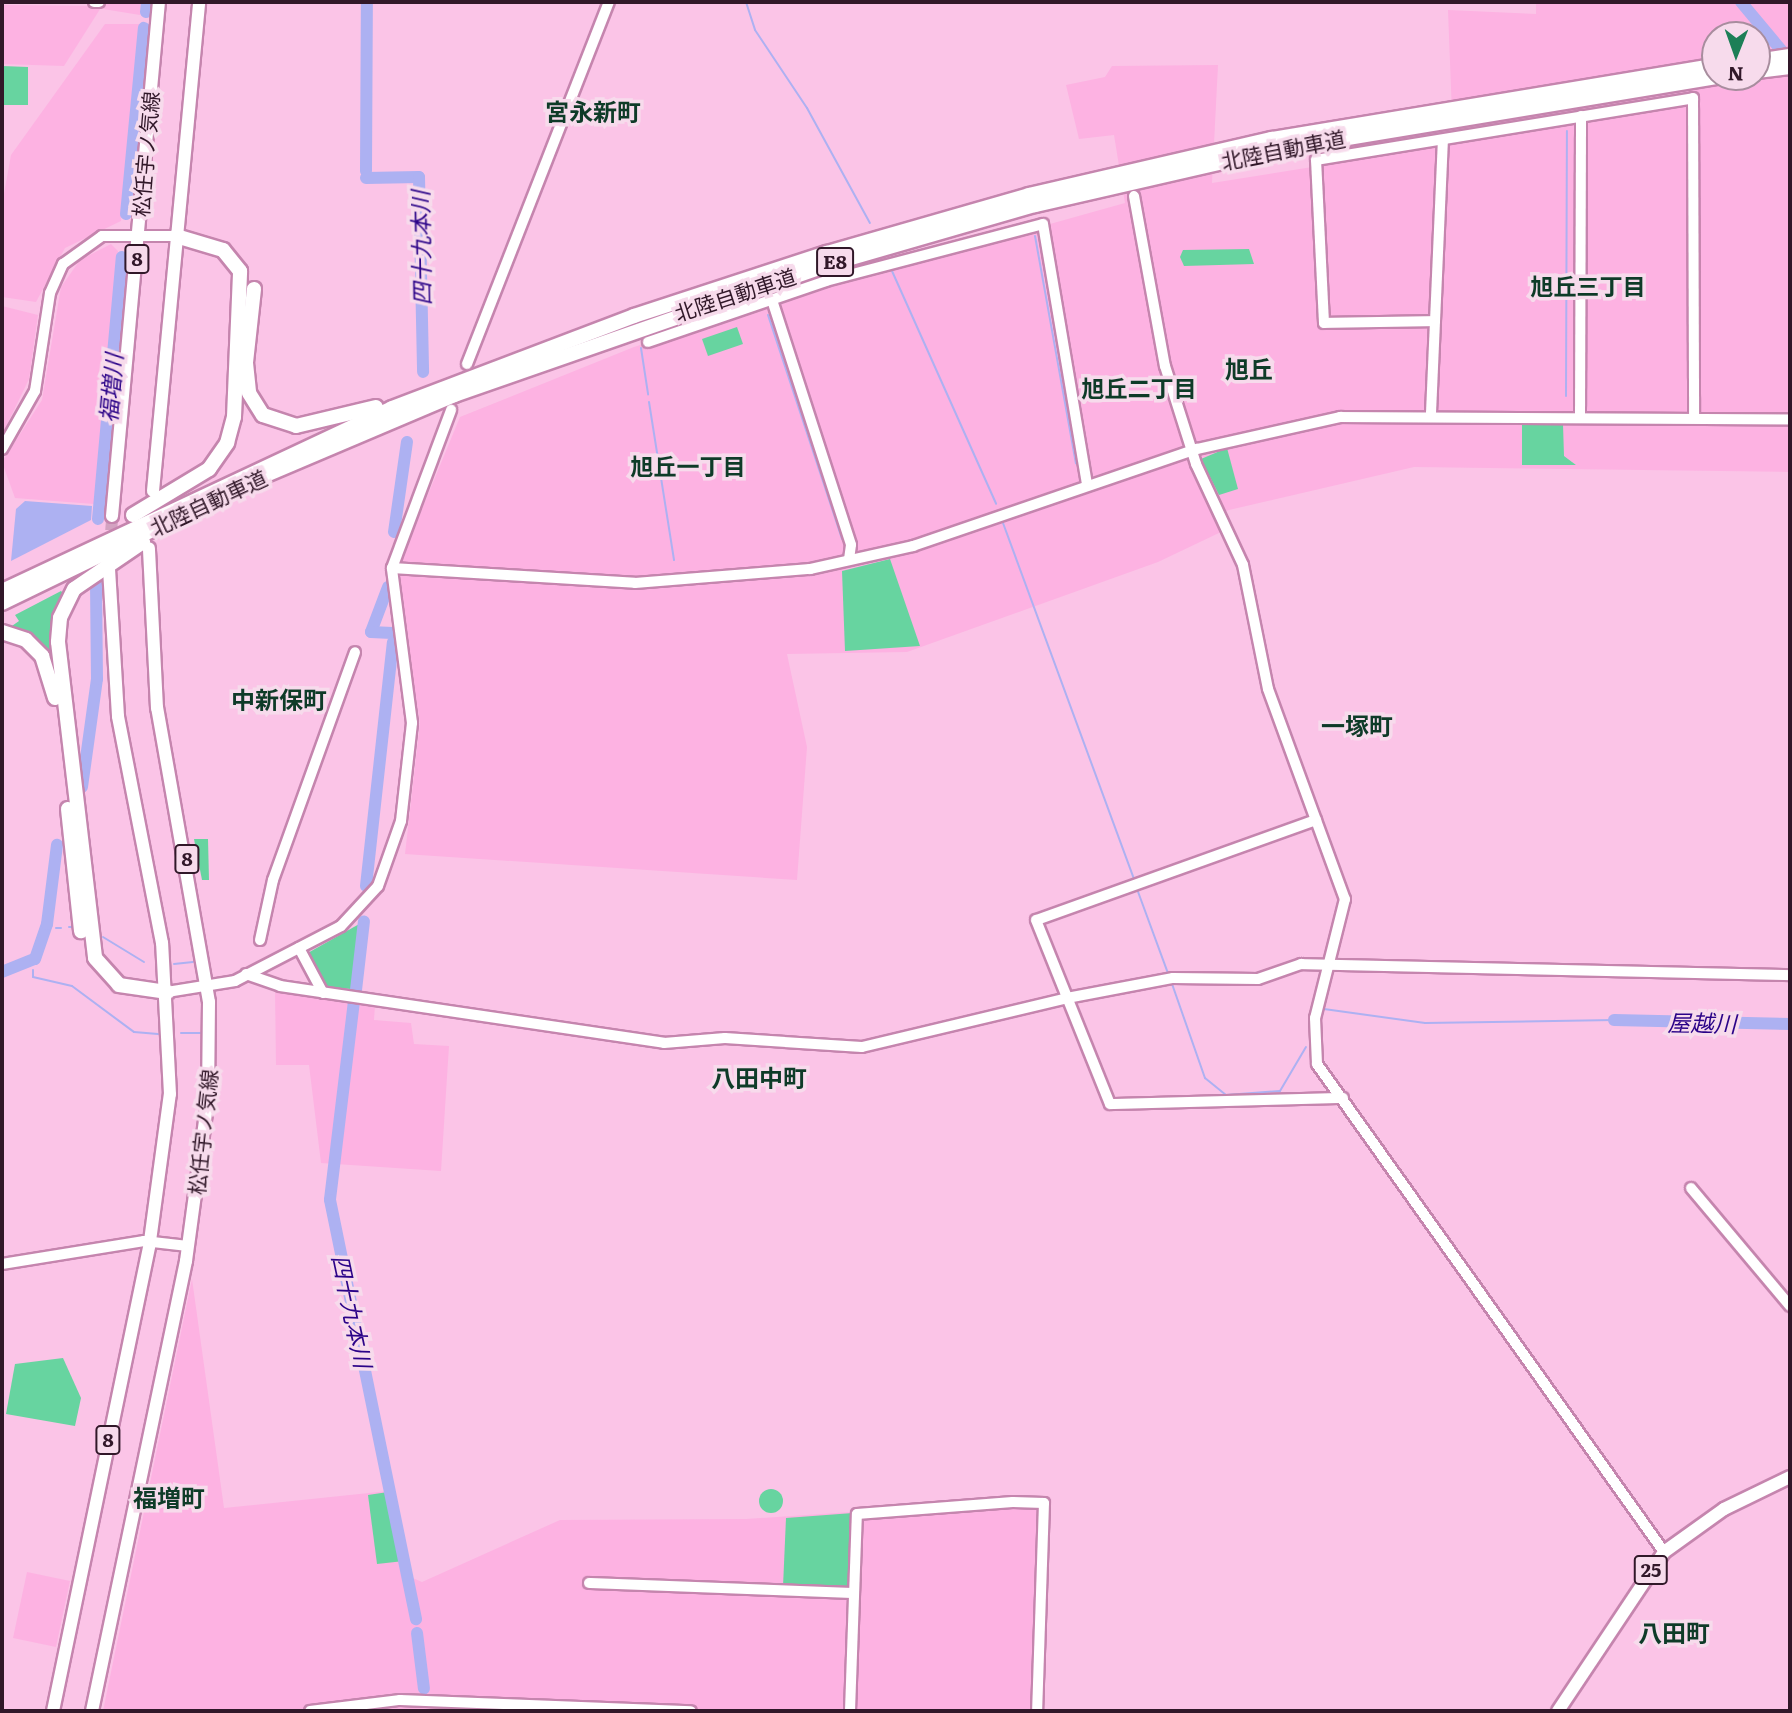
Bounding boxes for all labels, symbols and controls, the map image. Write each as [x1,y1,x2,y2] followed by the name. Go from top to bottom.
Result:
[1701,21,1771,91] north arrow
[1727,61,1744,89] text: N
[127,90,163,218] street label: 松任宇ノ気線
[545,97,641,125] district label: 宮永新町
[1219,125,1347,173] street label: 北陸自動車道
[405,190,435,306] water label: 四十九本川
[123,244,151,274] road number: 8
[816,246,854,278] road number: E8
[671,263,799,325] street label: 北陸自動車道
[1531,271,1645,299] district label: 旭丘三丁目
[93,352,127,424] water label: 福増川
[1225,354,1273,382] district label: 旭丘
[1082,373,1196,401] district label: 旭丘二丁目
[631,451,745,479] district label: 旭丘一丁目
[146,464,270,540] street label: 北陸自動車道
[231,685,327,713] district label: 中新保町
[1321,711,1393,739] district label: 一塚町
[173,844,201,874] road number: 8
[1667,1008,1737,1036] water label: 屋越川
[711,1063,807,1091] district label: 八田中町
[183,1068,221,1196] street label: 松任宇ノ気線
[328,1252,378,1370] water label: 四十九本川
[94,1424,122,1456] road number: 8
[133,1483,205,1511] district label: 福増町
[1634,1554,1668,1586] road number: 25
[1638,1618,1710,1646] district label: 八田町

